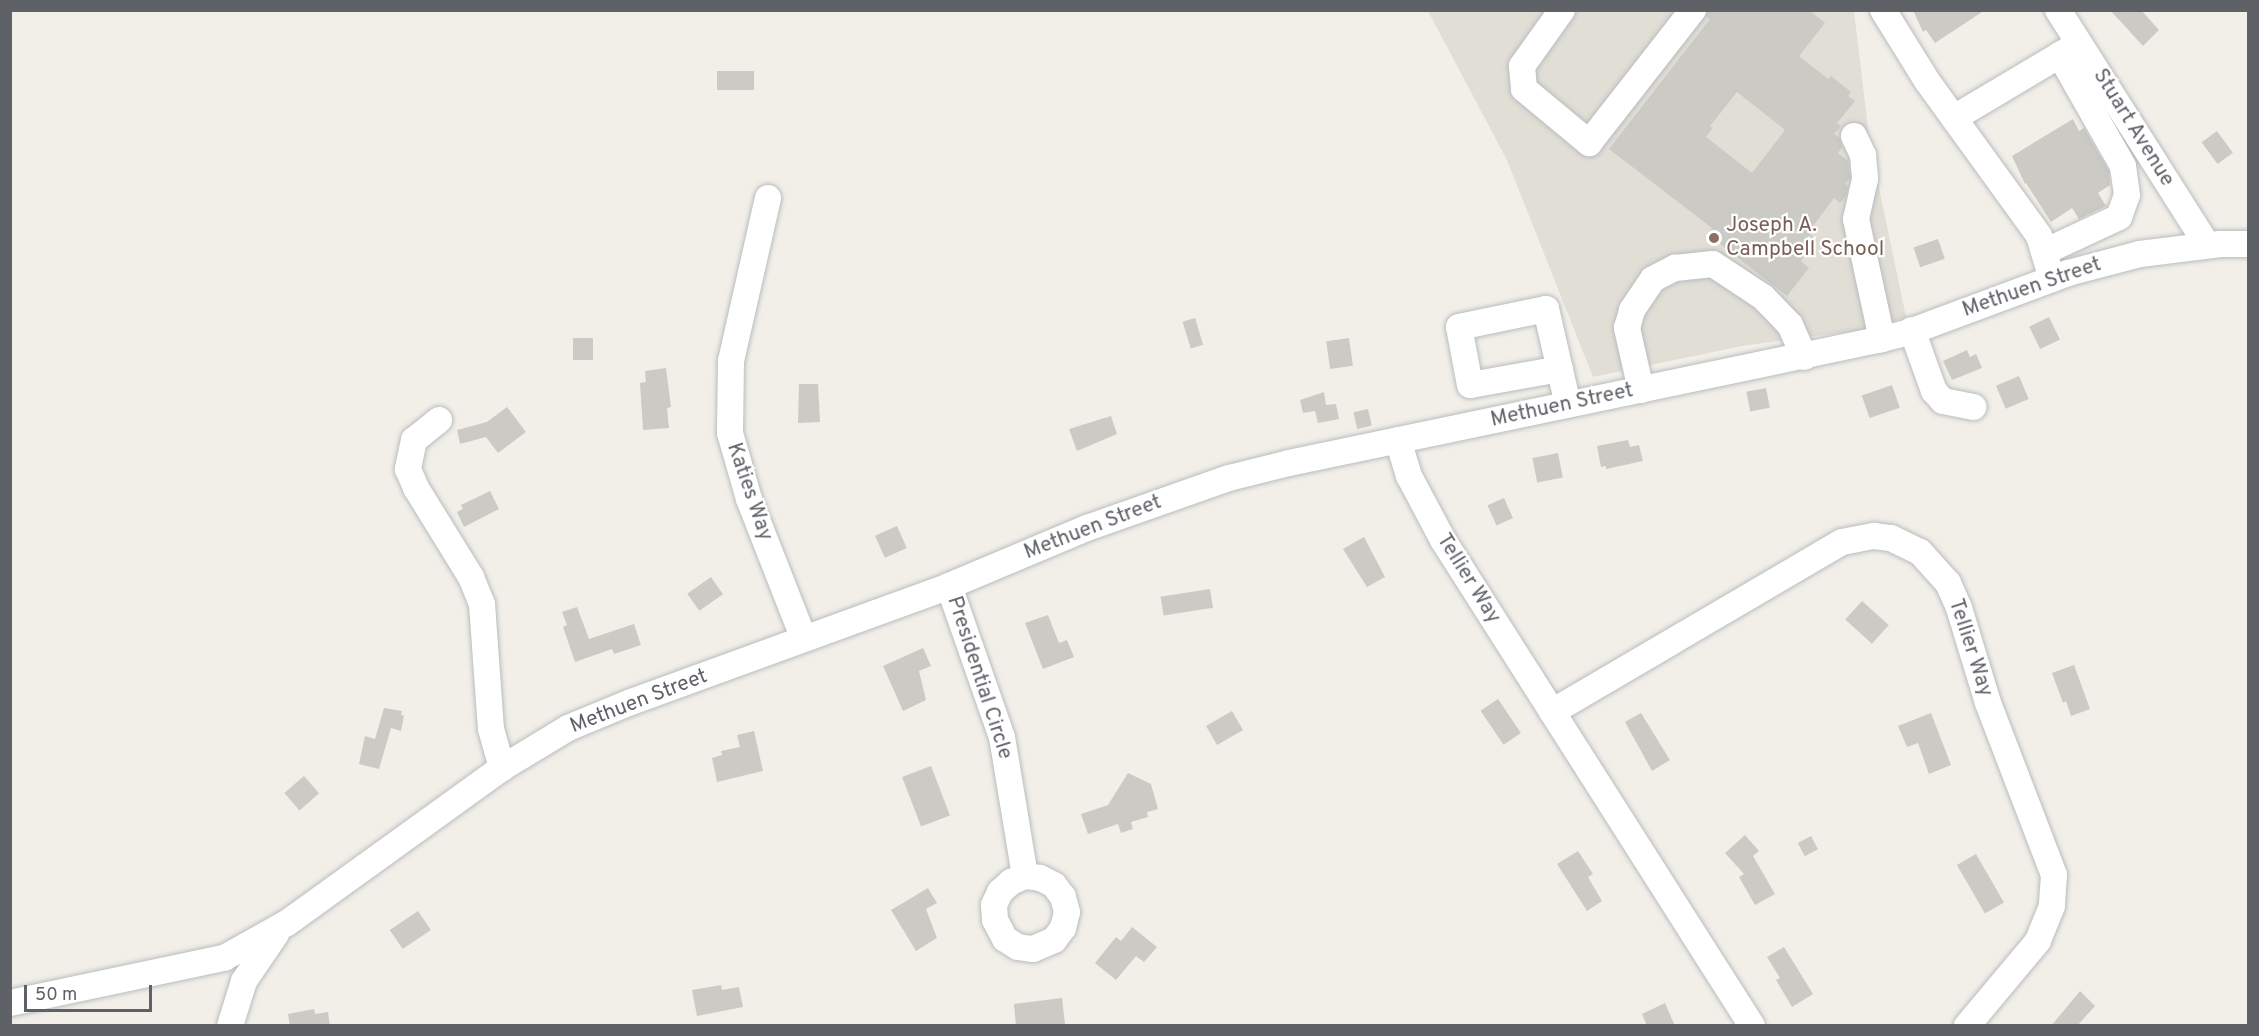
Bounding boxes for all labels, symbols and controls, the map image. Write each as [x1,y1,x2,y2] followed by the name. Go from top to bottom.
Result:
[2087,64,2179,192] street label: Stuart Avenue
[1726,213,1884,263] place label: Joseph A. Campbell School
[1707,231,1721,245] marker: Joseph A. Campbell School
[1959,252,2105,324] street label: Methuen Street
[1488,379,1636,433] street label: Methuen Street
[720,440,778,544] street label: Katies Way
[1021,490,1165,566] street label: Methuen Street
[1430,529,1506,629] street label: Tellier Way
[941,593,1017,763] street label: Presidential Circle
[1942,596,1998,700] street label: Tellier Way
[567,664,711,740] street label: Methuen Street
[27,973,154,1011] scale bar
[35,984,77,1007] text: 50 m

